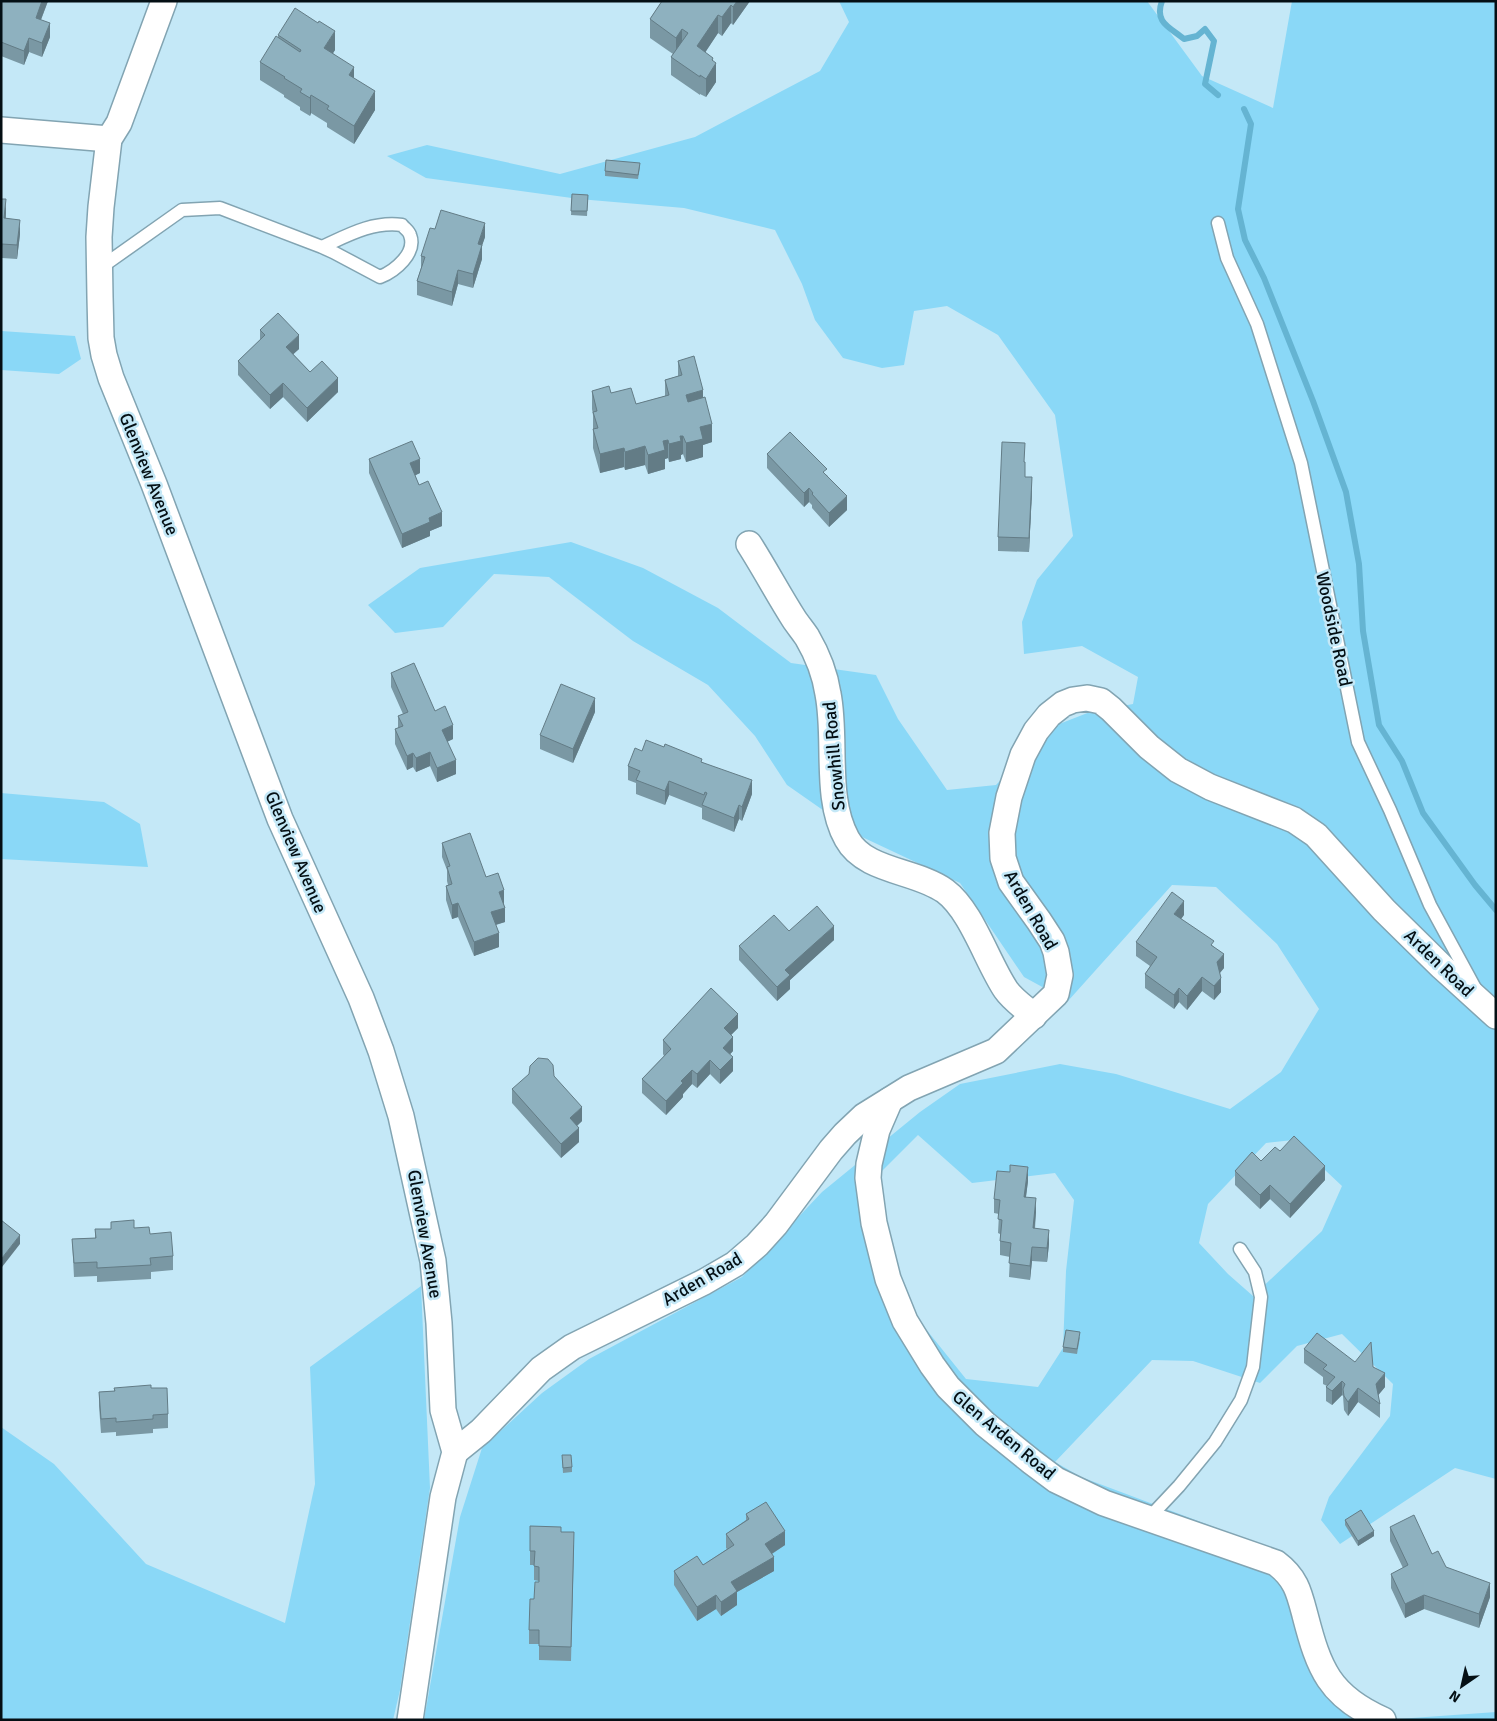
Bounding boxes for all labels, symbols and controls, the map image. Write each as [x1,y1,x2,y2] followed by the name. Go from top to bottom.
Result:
[114,410,184,538] street label: Glenview Avenue
[1311,570,1357,688] street label: Woodside Road
[818,700,850,812] street label: Snowhill Road
[260,788,332,916] street label: Glenview Avenue
[999,866,1063,954] street label: Arden Road
[1400,924,1478,1002] street label: Arden Road
[403,1168,447,1300] street label: Glenview Avenue
[658,1247,746,1311] street label: Arden Road
[948,1386,1060,1484] street label: Glen Arden Road
[1437,1661,1487,1711] north arrow
[1446,1687,1464,1706] text: N

